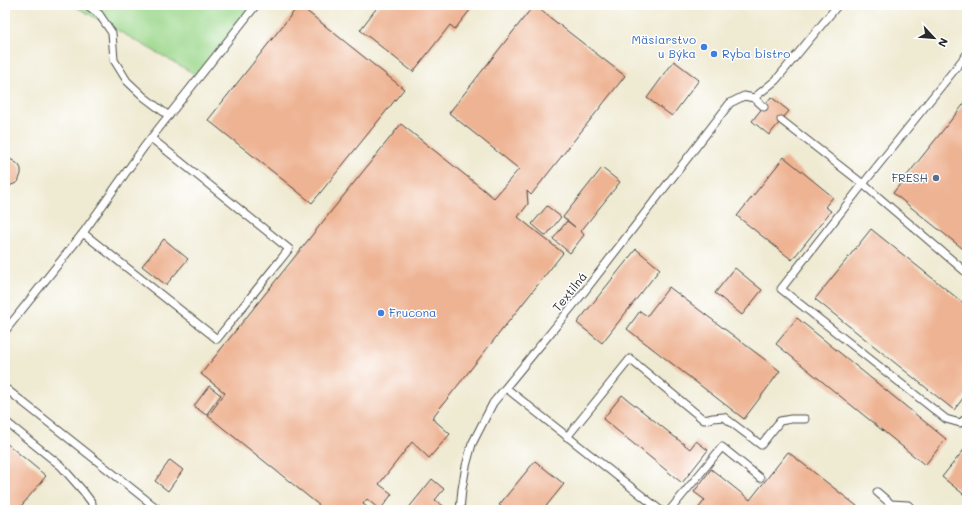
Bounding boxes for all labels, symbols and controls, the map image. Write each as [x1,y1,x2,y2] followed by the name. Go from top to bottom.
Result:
[914,18,954,58] north arrow
[631,31,696,61] place label: Mäsiarstvo u Býka
[935,36,952,50] text: N
[699,42,709,52] marker: Mäsiarstvo u Býka
[722,45,791,61] place label: Ryba bistro
[709,49,719,59] marker: Ryba bistro
[891,169,928,185] place label: FRESH
[931,173,941,183] marker: FRESH
[548,268,590,314] street label: Textilná
[389,304,437,320] place label: Frucona
[376,308,386,318] marker: Frucona

